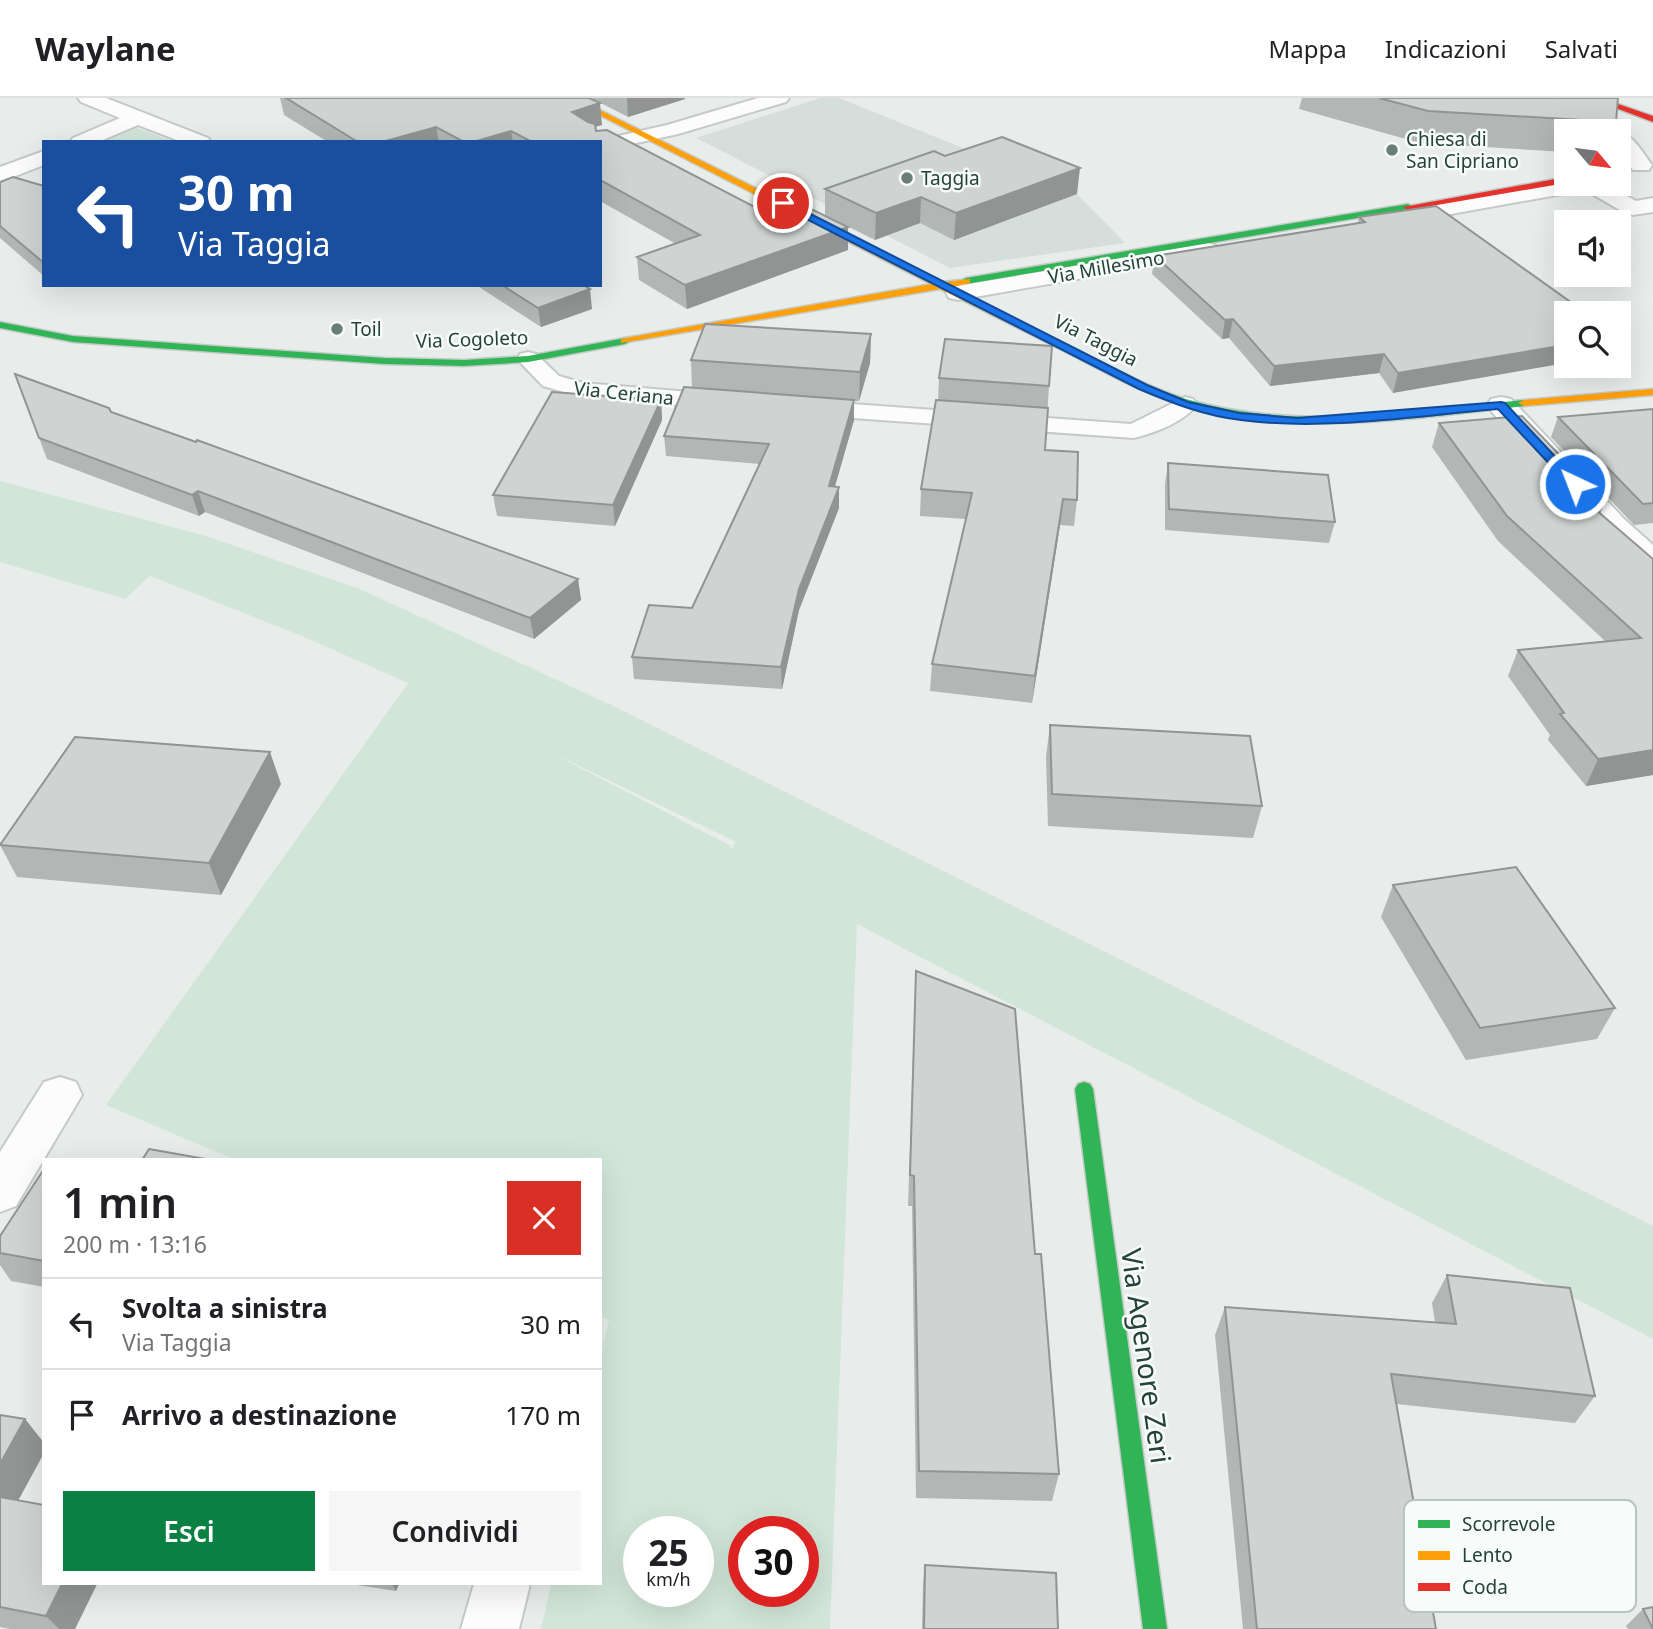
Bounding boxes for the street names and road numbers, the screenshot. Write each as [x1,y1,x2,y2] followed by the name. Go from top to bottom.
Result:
[1046,244,1166,290] street label: Via Millesimo
[1050,308,1142,372] street label: Via Taggia
[415,324,529,354] street label: Via Cogoleto
[573,375,675,411] street label: Via Ceriana
[1113,1246,1181,1466] street label: Via Agenore Zeri

